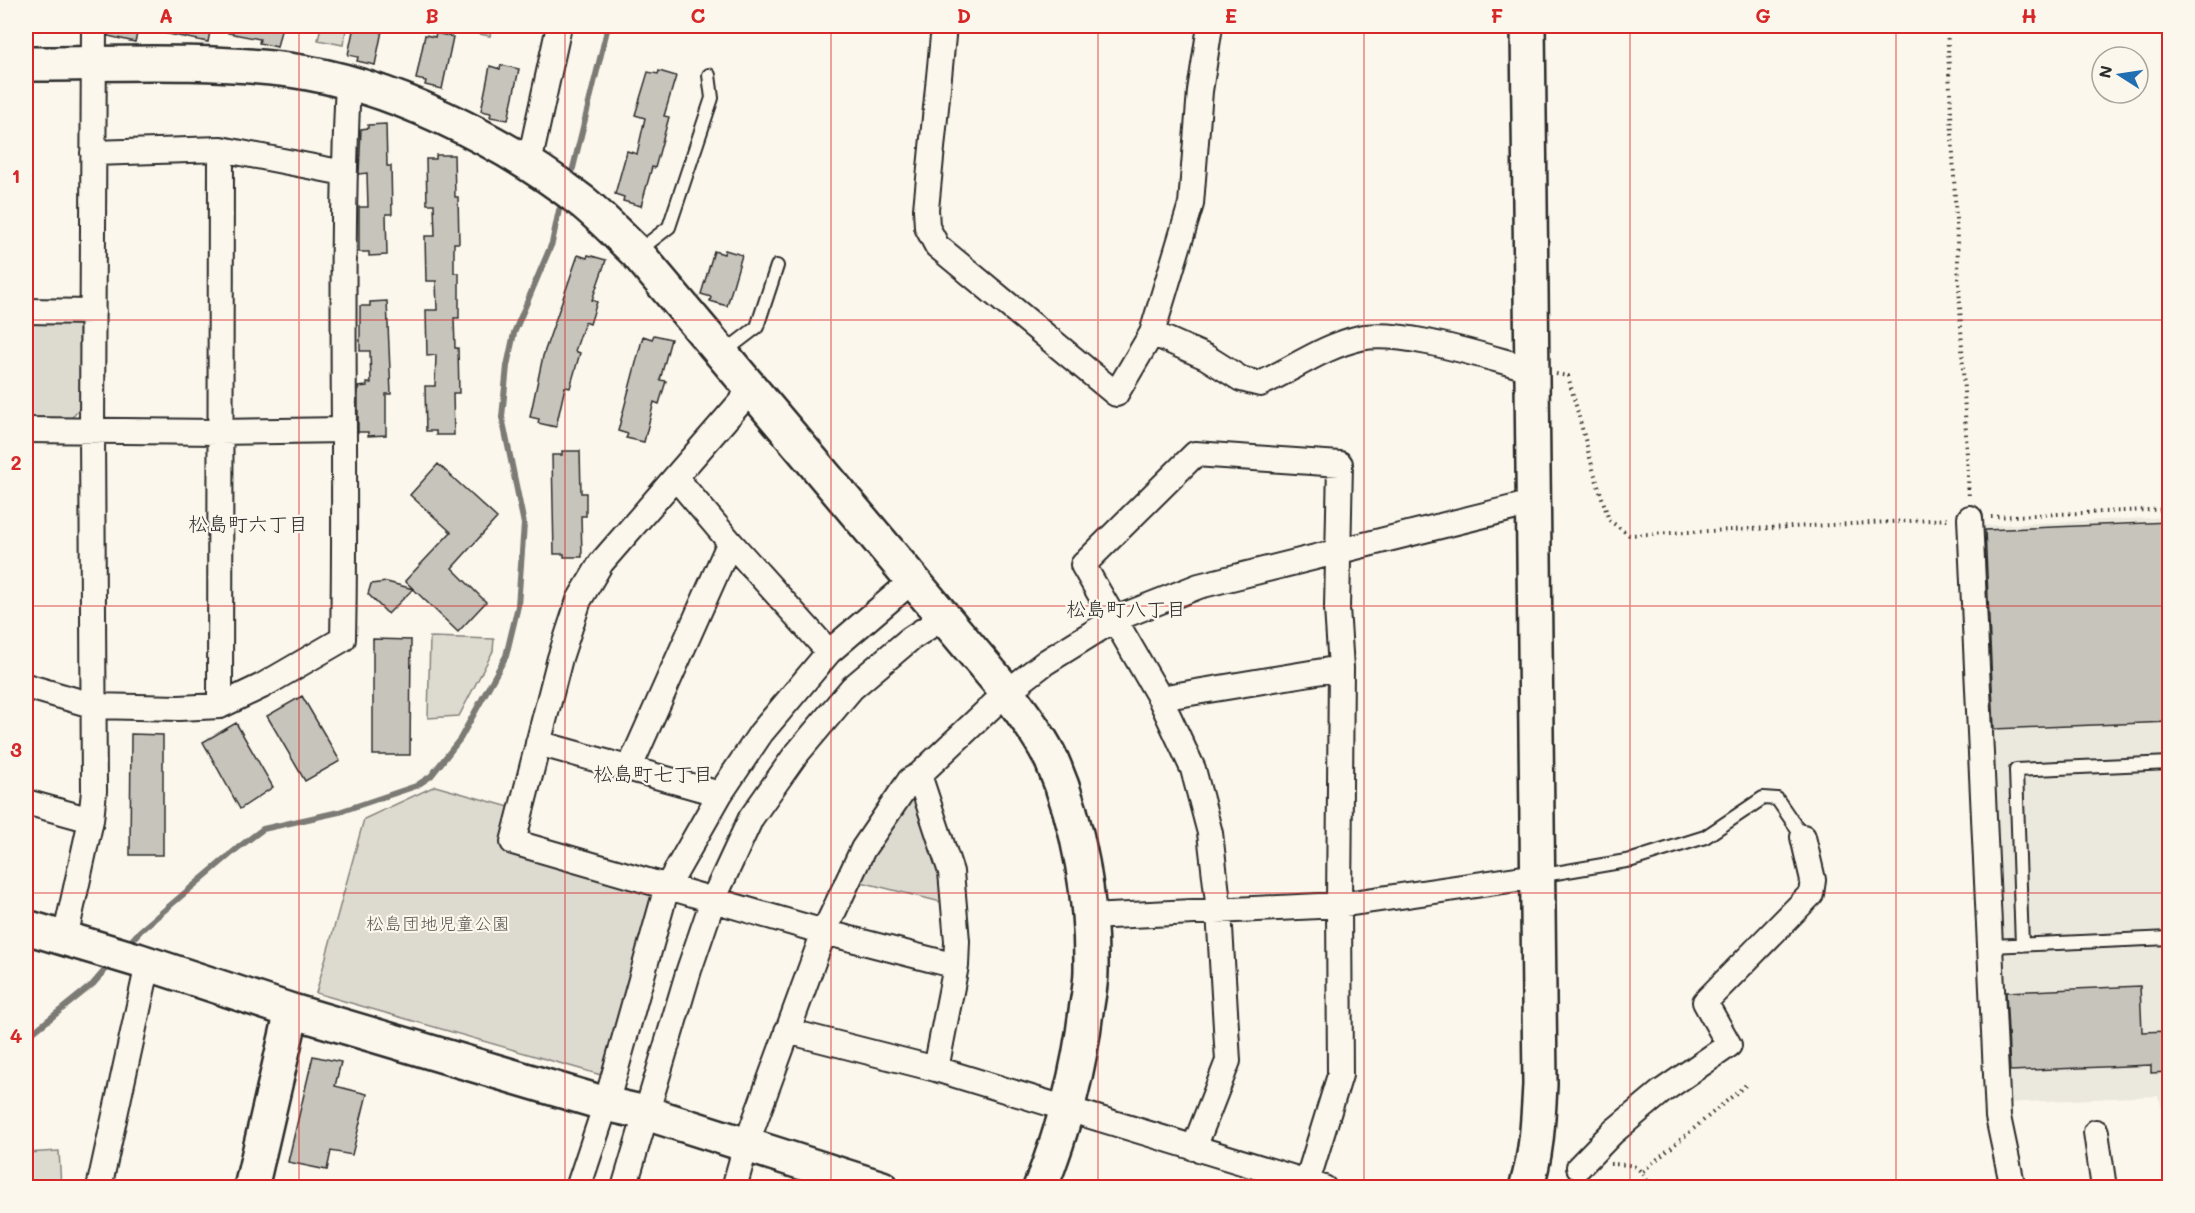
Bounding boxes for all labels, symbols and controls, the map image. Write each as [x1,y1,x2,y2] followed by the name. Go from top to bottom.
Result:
[159,2,173,28] text: A
[425,2,439,28] text: B
[691,2,706,28] text: C
[957,2,971,28] text: D
[1225,2,1237,28] text: E
[1491,2,1504,28] text: F
[1755,2,1771,28] text: G
[2021,2,2037,28] text: H
[2090,45,2150,105] north arrow
[2093,64,2116,80] text: N
[12,162,20,188] text: 1
[10,449,22,475] text: 2
[188,510,308,536] district label: 松島町六丁目
[1066,595,1186,621] district label: 松島町八丁目
[10,736,22,762] text: 3
[593,760,713,786] district label: 松島町七丁目
[366,911,510,935] park label: 松島団地児童公園
[10,1022,23,1048] text: 4

